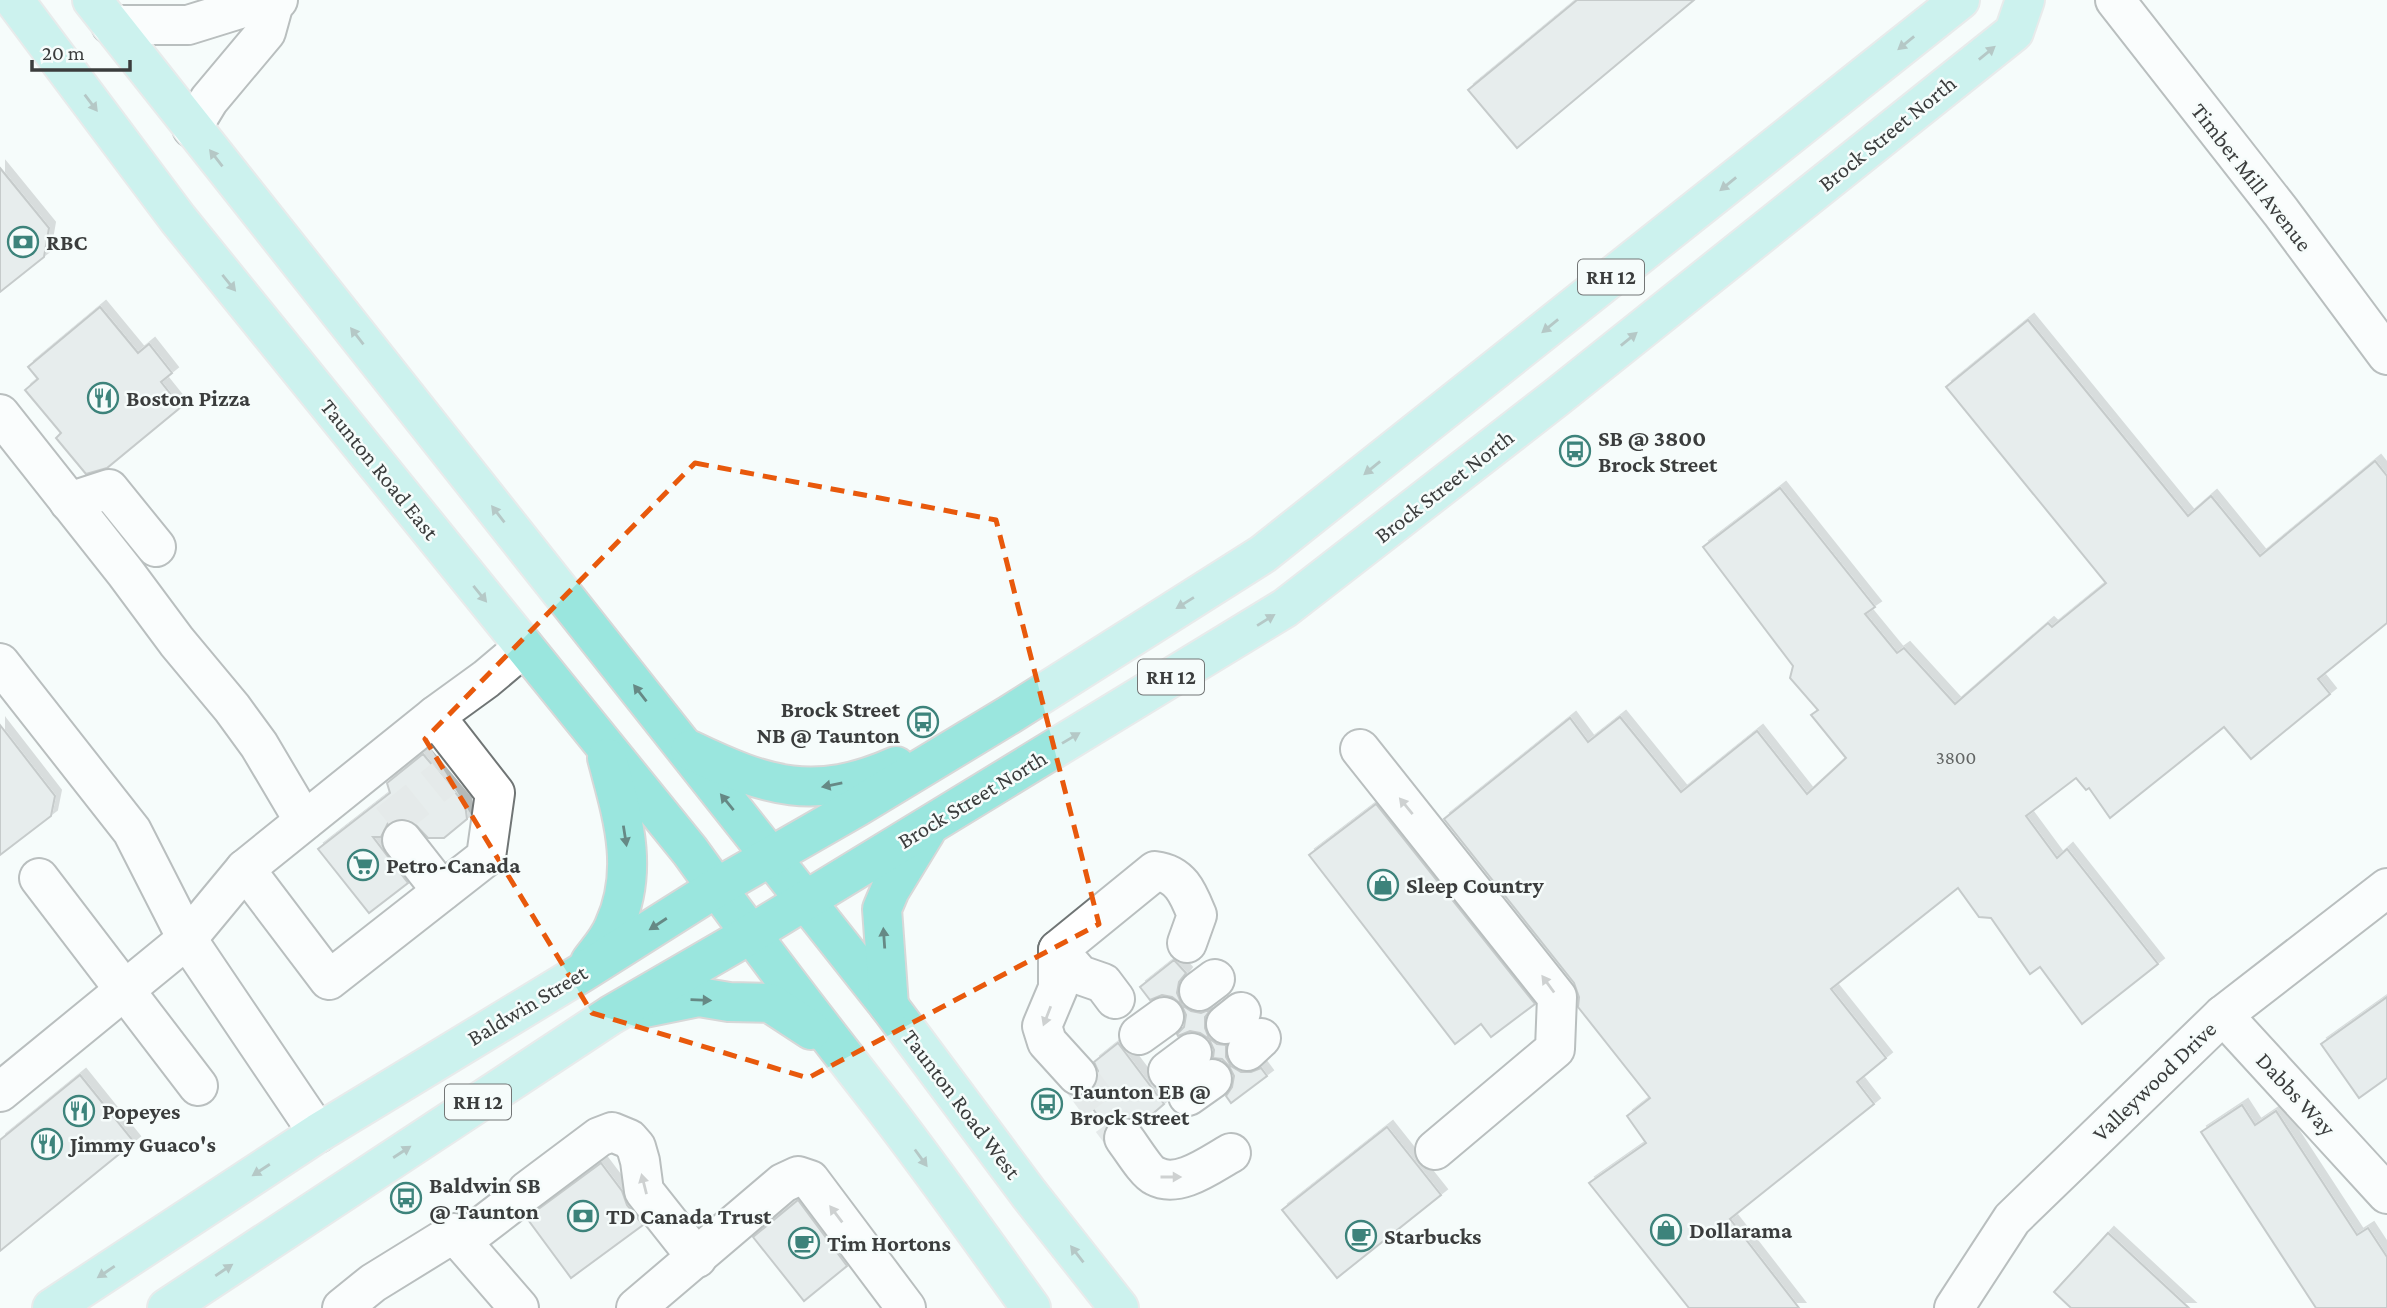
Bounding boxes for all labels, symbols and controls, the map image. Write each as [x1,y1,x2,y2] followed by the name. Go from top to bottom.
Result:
[32,28,130,72] scale bar
[1898,35,1916,50] one-way arrow
[42,41,85,65] text: 20 m
[1978,46,1996,61] one-way arrow
[1813,70,1961,196] street label: Brock Street North
[84,94,98,112] one-way arrow
[2186,98,2318,256] street label: Timber Mill Avenue
[209,149,224,166] one-way arrow
[1720,177,1738,192] one-way arrow
[6,225,40,259] bank icon: RBC
[46,229,88,255] place label: RBC
[1578,260,1644,294] road number: RH 12
[222,274,237,292] one-way arrow
[1542,318,1560,333] one-way arrow
[351,327,365,345] one-way arrow
[1620,332,1638,347] one-way arrow
[86,381,120,415] restaurant icon: Boston Pizza
[126,385,251,411] place label: Boston Pizza
[315,394,445,545] street label: Taunton Road East
[1369,424,1519,548] street label: Brock Street North
[1598,425,1718,477] place label: SB @ 3800 Brock Street
[1558,434,1592,468] bus stop icon: SB @ 3800 Brock Street
[1363,460,1381,474] one-way arrow
[491,506,506,524] one-way arrow
[473,584,488,602] one-way arrow
[1175,597,1194,610] one-way arrow
[1256,613,1275,626] one-way arrow
[1138,660,1204,694] road number: RH 12
[632,684,647,702] one-way arrow
[756,696,901,748] place label: Brock Street NB @ Taunton
[906,705,940,739] bus stop icon: Brock Street NB @ Taunton
[1062,732,1081,744] one-way arrow
[893,744,1051,854] street label: Brock Street North
[1936,747,1976,768] house number: 3800
[821,780,843,791] one-way arrow
[720,793,735,811] one-way arrow
[1398,797,1413,815] one-way arrow
[620,825,631,847] one-way arrow
[346,848,380,882] supermarket icon: Petro-Canada
[386,852,521,878] place label: Petro-Canada
[1366,868,1400,902] shop icon: Sleep Country
[1406,872,1544,898] place label: Sleep Country
[649,917,668,930] one-way arrow
[878,927,889,949] one-way arrow
[462,959,592,1051] street label: Baldwin Street
[1541,975,1555,993] one-way arrow
[691,994,713,1005] one-way arrow
[1041,1005,1052,1026] one-way arrow
[2087,1016,2221,1146] street label: Valleywood Drive
[897,1024,1027,1184] street label: Taunton Road West
[2251,1047,2341,1141] street label: Dabbs Way
[1070,1078,1211,1130] place label: Taunton EB @ Brock Street
[445,1084,511,1120] road number: RH 12
[1030,1087,1064,1121] bus stop icon: Taunton EB @ Brock Street
[62,1094,96,1128] restaurant icon: Popeyes
[102,1098,180,1124] place label: Popeyes
[30,1127,64,1161] restaurant icon: Jimmy Guaco's
[68,1131,216,1157] place label: Jimmy Guaco's
[392,1145,412,1158] one-way arrow
[913,1148,928,1166] one-way arrow
[251,1163,270,1176] one-way arrow
[429,1172,541,1224] place label: Baldwin SB @ Taunton
[639,1172,650,1194] one-way arrow
[1160,1172,1182,1183] one-way arrow
[389,1181,423,1215] bus stop icon: Baldwin SB @ Taunton
[566,1199,600,1233] bank icon: TD Canada Trust
[606,1203,772,1229] place label: TD Canada Trust
[828,1206,843,1224] one-way arrow
[1649,1213,1683,1247] shop icon: Dollarama
[1689,1217,1793,1243] place label: Dollarama
[1344,1219,1378,1253] cafe icon: Starbucks
[1384,1223,1481,1249] place label: Starbucks
[787,1226,821,1260] cafe icon: Tim Hortons
[827,1230,951,1256] place label: Tim Hortons
[1069,1246,1084,1264] one-way arrow
[214,1264,233,1277] one-way arrow
[96,1265,116,1278] one-way arrow

